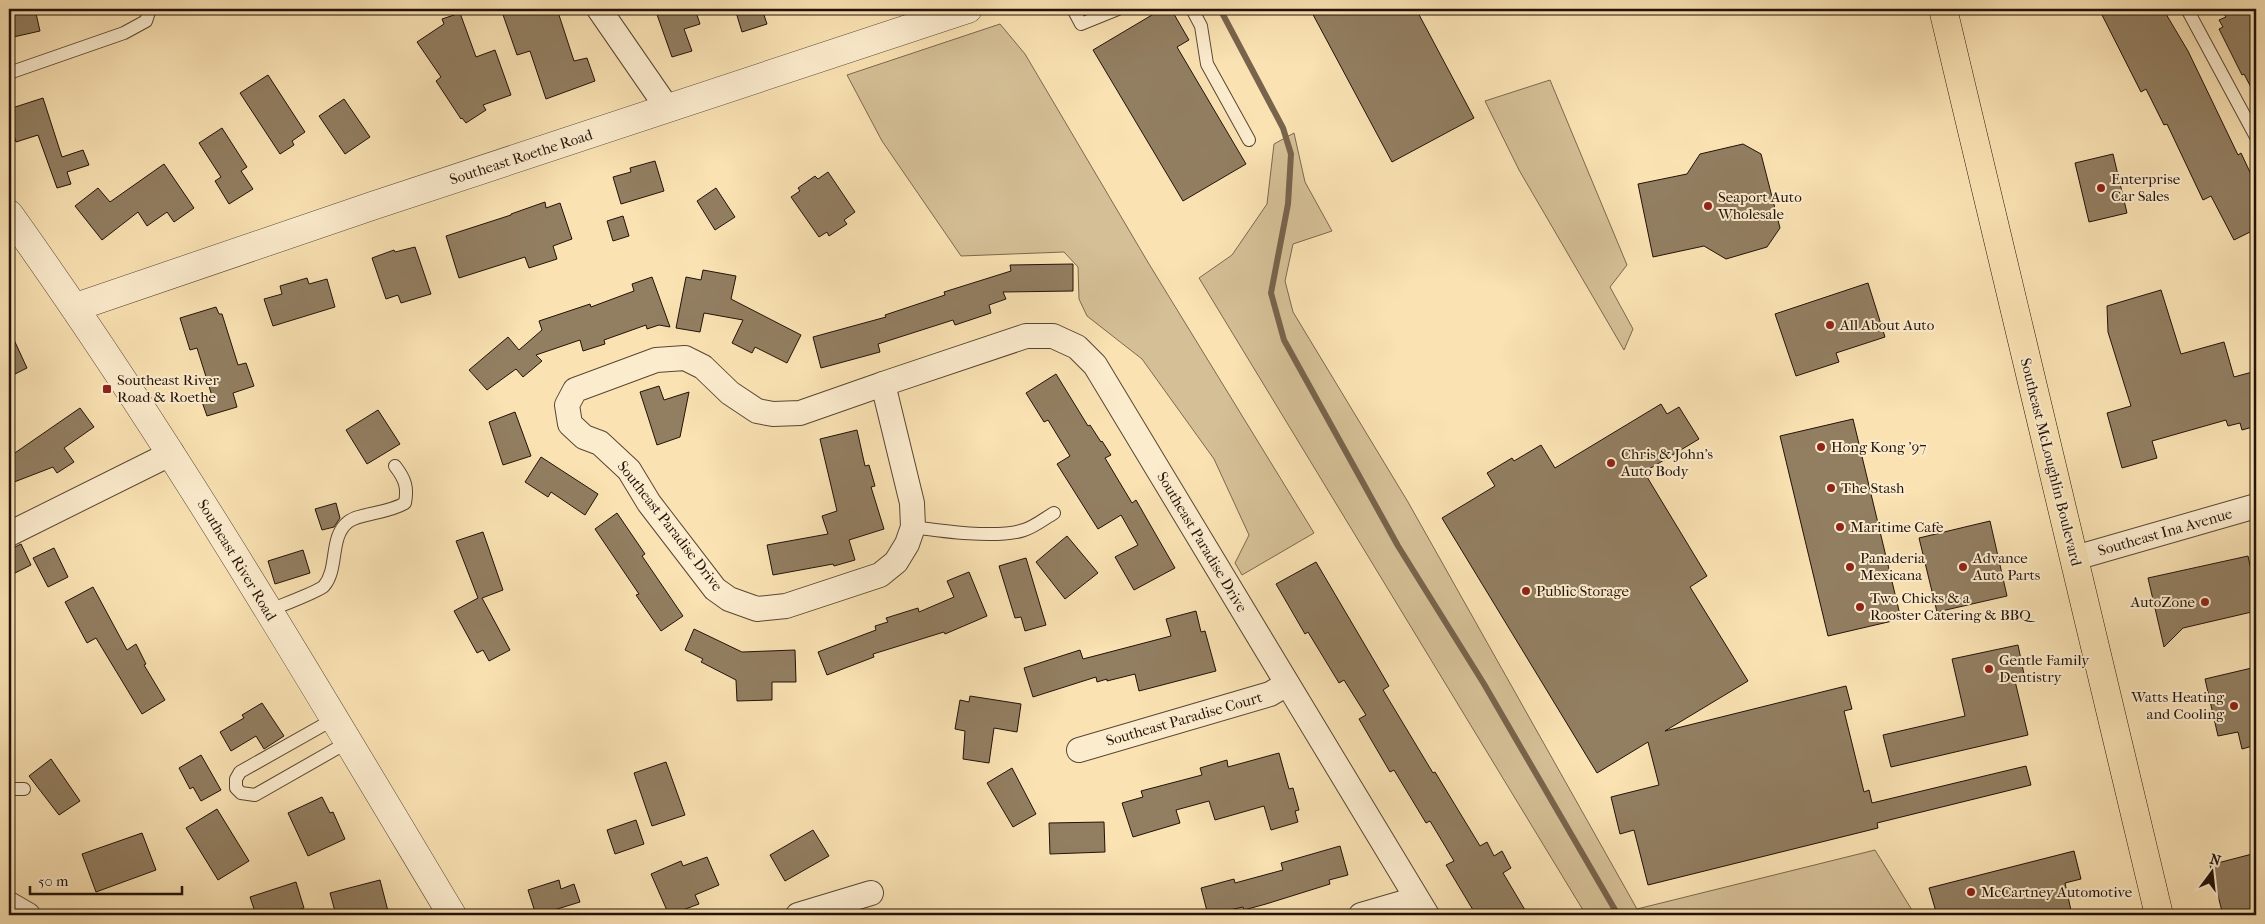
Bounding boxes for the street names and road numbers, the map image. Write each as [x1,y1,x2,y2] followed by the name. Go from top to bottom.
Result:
[447,125,596,189] street label: Southeast Roethe Road
[2016,356,2086,569] street label: Southeast McLoughlin Boulevard
[614,457,727,595] street label: Southeast Paradise Drive
[1153,469,1251,616] street label: Southeast Paradise Drive
[194,496,281,625] street label: Southeast River Road
[2096,504,2235,560] street label: Southeast Ina Avenue
[1104,688,1265,750] street label: Southeast Paradise Court

